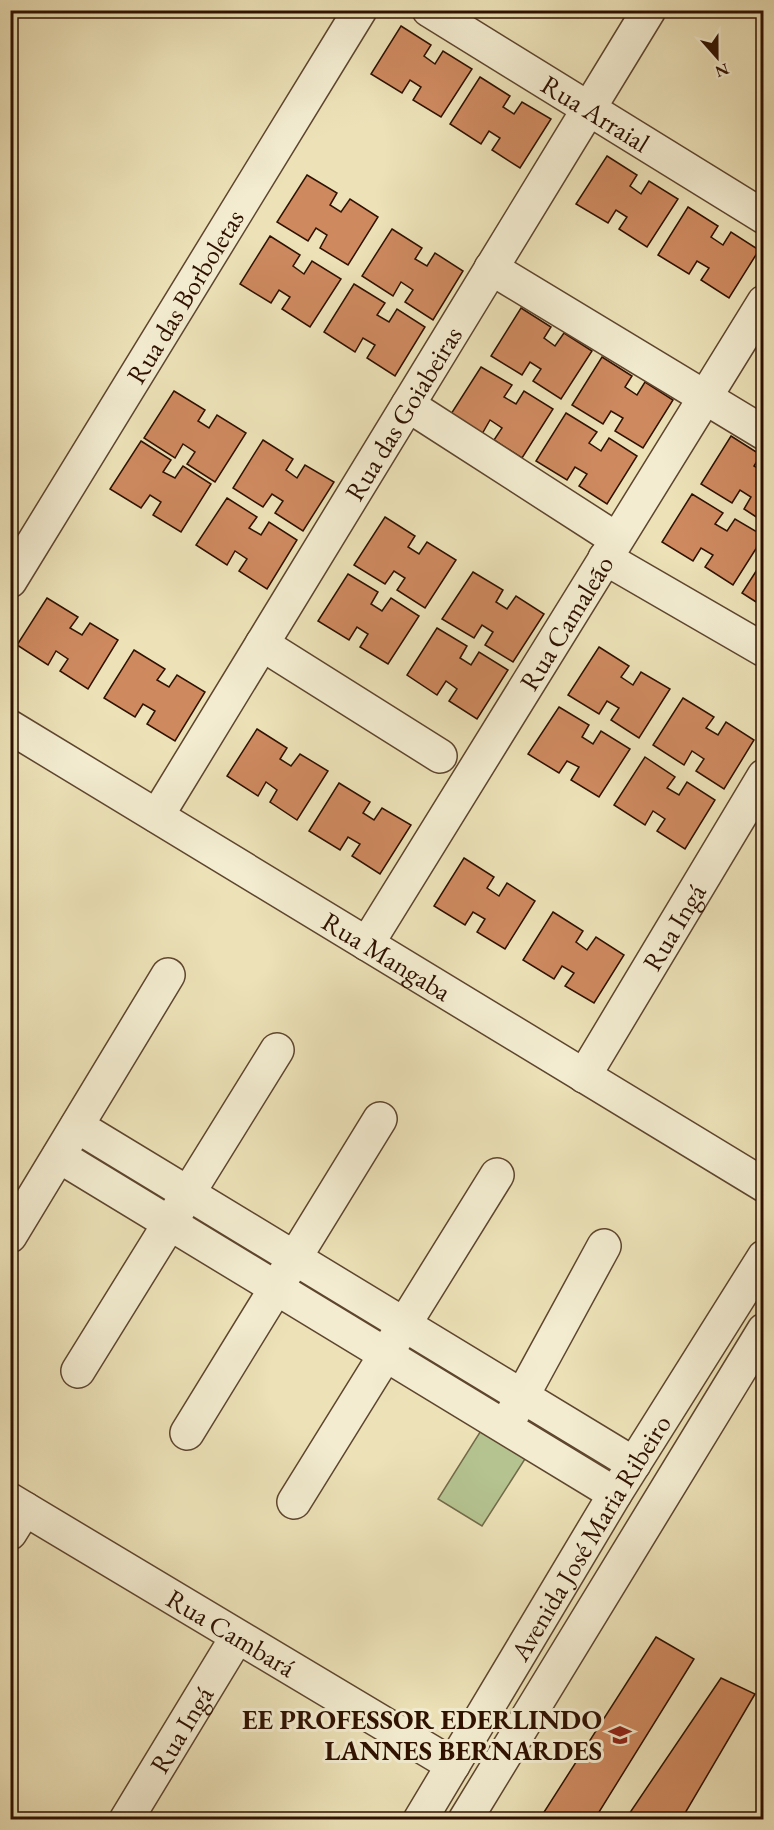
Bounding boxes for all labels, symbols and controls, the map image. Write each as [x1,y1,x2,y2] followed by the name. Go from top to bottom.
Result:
[687,27,747,87] north arrow
[712,58,732,83] text: N
[535,66,656,160] street label: Rua Arraial
[118,203,251,390] street label: Rua das Borboletas
[336,319,470,507] street label: Rua das Goiabeiras
[511,548,621,697] street label: Rua Camaleão
[634,877,713,977] street label: Rua Ingá
[316,903,458,1009] street label: Rua Mangaba
[501,1407,678,1668] street label: Avenida José Maria Ribeiro
[160,1580,303,1685] street label: Rua Cambará
[141,1679,221,1779] street label: Rua Ingá
[242,1702,602,1768] place label: EE PROFESSOR EDERLINDO LANNES BERNARDES
[607,1722,633,1748] school or university icon: EE PROFESSOR EDERLINDO LANNES BERNARDES

